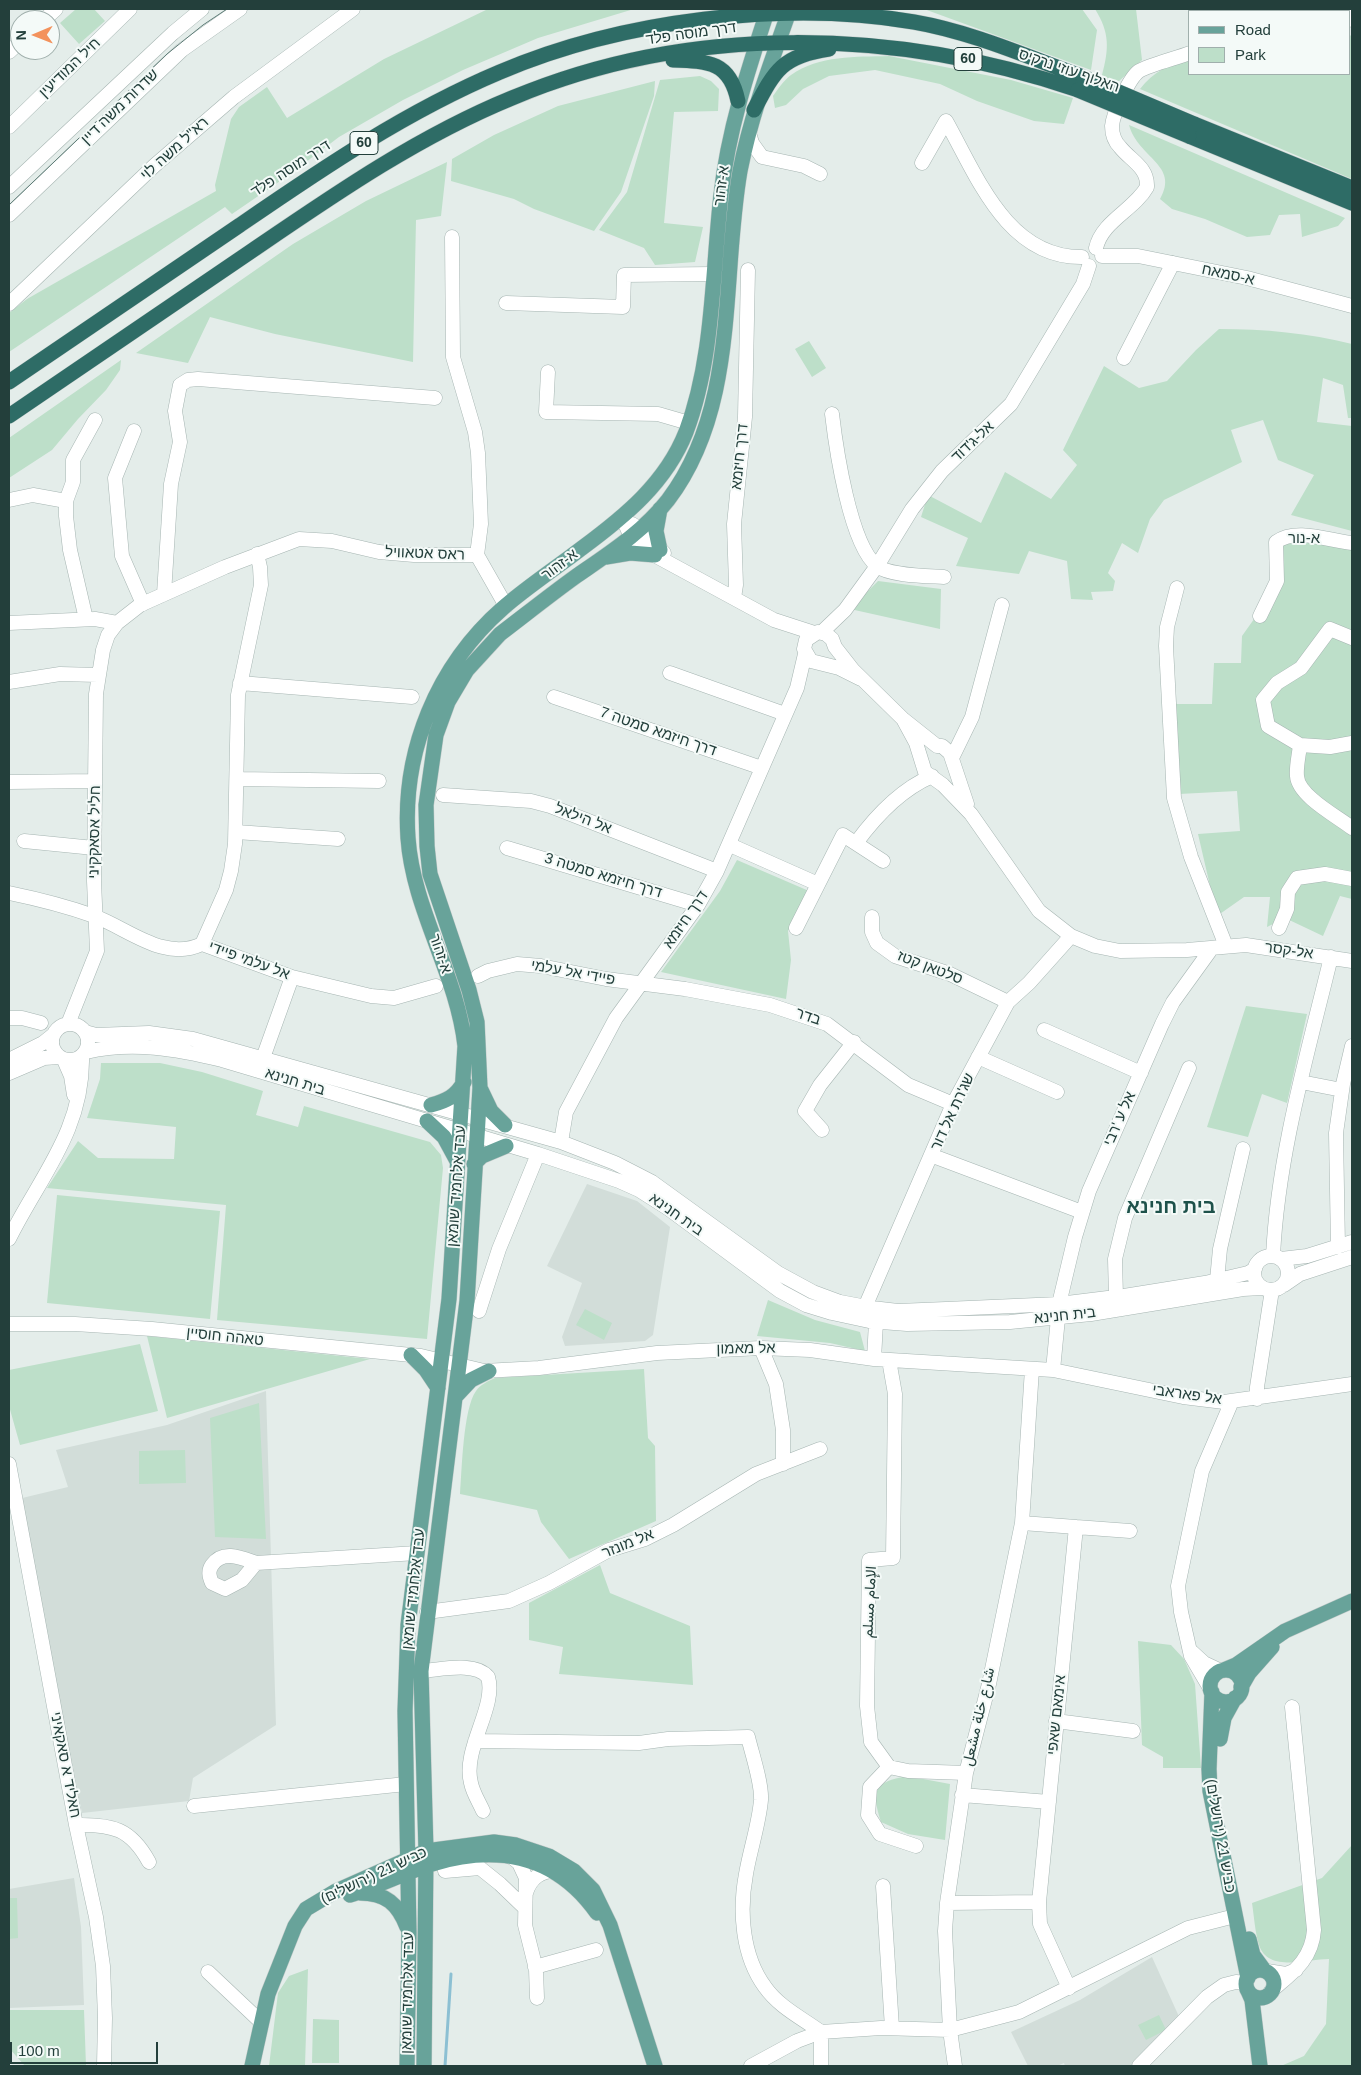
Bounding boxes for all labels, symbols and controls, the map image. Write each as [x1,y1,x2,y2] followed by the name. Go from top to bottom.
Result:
[10,10,60,60] north arrow
[1188,10,1351,75] legend
[645,19,737,49] street label: דרך מוסה פלד
[1235,21,1271,38] text: Road
[13,30,29,40] text: N
[36,34,104,102] street label: חיל המודיעין
[1016,45,1122,97] street label: האלוף עוזי נרקיס
[1235,46,1266,63] text: Park
[954,48,982,70] road number: 60
[78,66,162,148] street label: שדרות משה דיין
[137,114,213,184] street label: רא"ל משה לוי
[350,132,378,154] road number: 60
[248,137,334,201] street label: דרך מוסה פלד
[711,165,733,207] street label: א-זהור
[1200,261,1256,289] street label: א-סמאח
[948,418,998,466] street label: אל-ג'דוד
[728,423,752,491] street label: דרך חיזמא
[1288,530,1320,548] street label: א-נור
[385,544,465,564] street label: ראס אטאוויל
[538,546,582,584] street label: א-זהור
[597,704,719,760] street label: דרך חיזמא סמטה 7
[85,785,105,879] street label: חליל אסאקקיני
[552,800,614,838] street label: אל הילאל
[542,850,664,902] street label: דרך חיזמא סמטה 3
[660,888,712,952] street label: דרך חיזמא
[425,932,455,976] street label: א-זהור
[206,938,292,984] street label: אל עלמי פיידי
[1264,939,1314,963] street label: אל-קסר
[895,947,965,989] street label: סלטאן קטז
[530,957,616,989] street label: פיידי אל עלמי
[793,1004,823,1030] street label: בדר
[263,1064,327,1100] street label: בית חנינא
[927,1070,979,1154] street label: שג'רת אל דור
[1100,1089,1140,1149] street label: אל ע 'רבי
[444,1125,470,1247] street label: עבד אלחמיד שומאן
[645,1190,707,1240] street label: בית חנינא
[1126,1195,1216,1219] district label: בית חנינא
[1033,1304,1097,1328] street label: בית חנינא
[185,1324,265,1350] street label: טאהה חוסיין
[716,1339,776,1359] street label: אל מאמון
[1151,1381,1223,1409] street label: אל פאראבי
[600,1526,656,1562] street label: אל מונזר
[399,1527,429,1651] street label: עבד אלחמיד שומאן
[859,1566,881,1638] street label: الإمام مسلم
[959,1666,999,1768] street label: شارع خلة مشعل
[1044,1674,1070,1756] street label: אימאם שאפי
[46,1710,84,1820] street label: חאליד א סאקאיני
[1201,1778,1239,1894] street label: כביש 21 (ירושלים)
[318,1844,430,1908] street label: כביש 21 (ירושלים)
[398,1932,418,2054] street label: עבד אלחמיד שומאן
[12,2032,160,2064] scale bar
[18,2042,60,2059] text: 100 m

